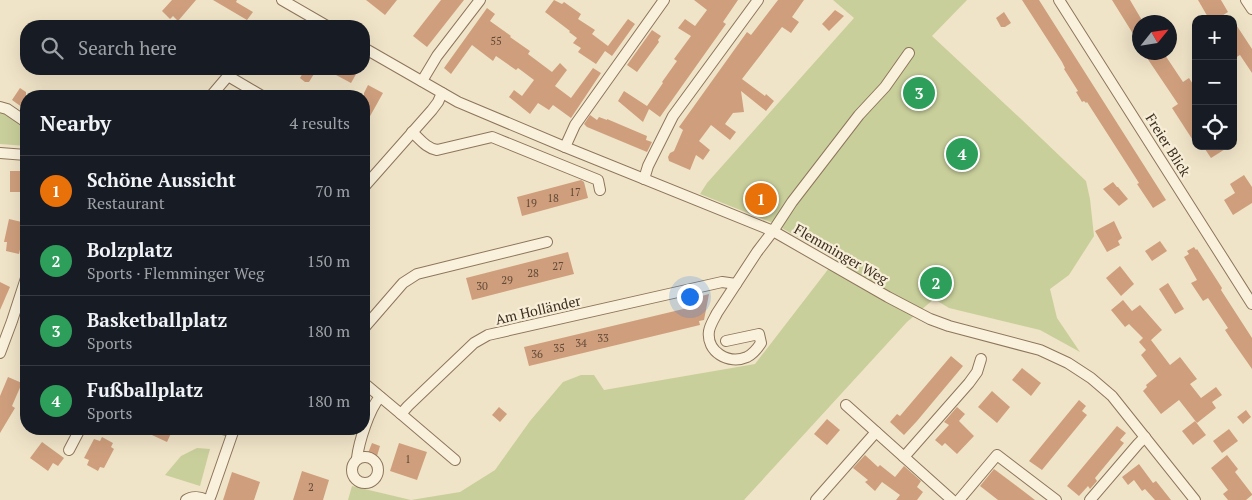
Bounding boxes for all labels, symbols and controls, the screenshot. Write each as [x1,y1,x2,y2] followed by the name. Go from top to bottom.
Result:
[1132,15,1177,60] north arrow
[1192,15,1237,150] map controls
[1192,15,1237,60] button: +
[20,20,370,75] search box
[38,34,66,62] icon: search
[490,34,502,48] house number: 55
[78,35,177,60] text: Search here
[1192,60,1237,105] button: −
[903,74,935,112] pin: 3
[1192,105,1237,150] button: locate
[40,109,111,137] text: Nearby
[1142,110,1196,180] street label: Freier Blick
[290,112,350,134] text: 4 results
[946,135,978,173] pin: 4
[87,167,236,192] text: Schöne Aussicht
[51,180,61,202] text: 1
[315,180,350,202] text: 70 m
[745,180,777,218] pin: 1
[569,185,581,199] house number: 17
[547,191,559,205] house number: 18
[87,192,165,214] text: Restaurant
[525,196,537,210] house number: 19
[791,219,892,288] street label: Flemminger Weg
[87,237,172,262] text: Bolzplatz
[51,250,61,272] text: 2
[307,250,350,272] text: 150 m
[552,259,564,273] house number: 27
[87,262,264,284] text: Sports · Flemminger Weg
[920,264,952,302] pin: 2
[527,266,539,280] house number: 28
[501,273,513,287] house number: 29
[476,279,488,293] house number: 30
[677,284,703,310] your location
[493,290,583,329] street label: Am Holländer
[87,307,227,332] text: Basketballplatz
[51,320,61,342] text: 3
[307,320,350,342] text: 180 m
[597,331,609,345] house number: 33
[87,332,133,354] text: Sports
[575,336,587,350] house number: 34
[553,341,565,355] house number: 35
[531,347,543,361] house number: 36
[87,377,203,402] text: Fußballplatz
[51,390,61,412] text: 4
[307,390,350,412] text: 180 m
[87,402,133,424] text: Sports
[405,452,411,466] house number: 1
[308,480,314,494] house number: 2

